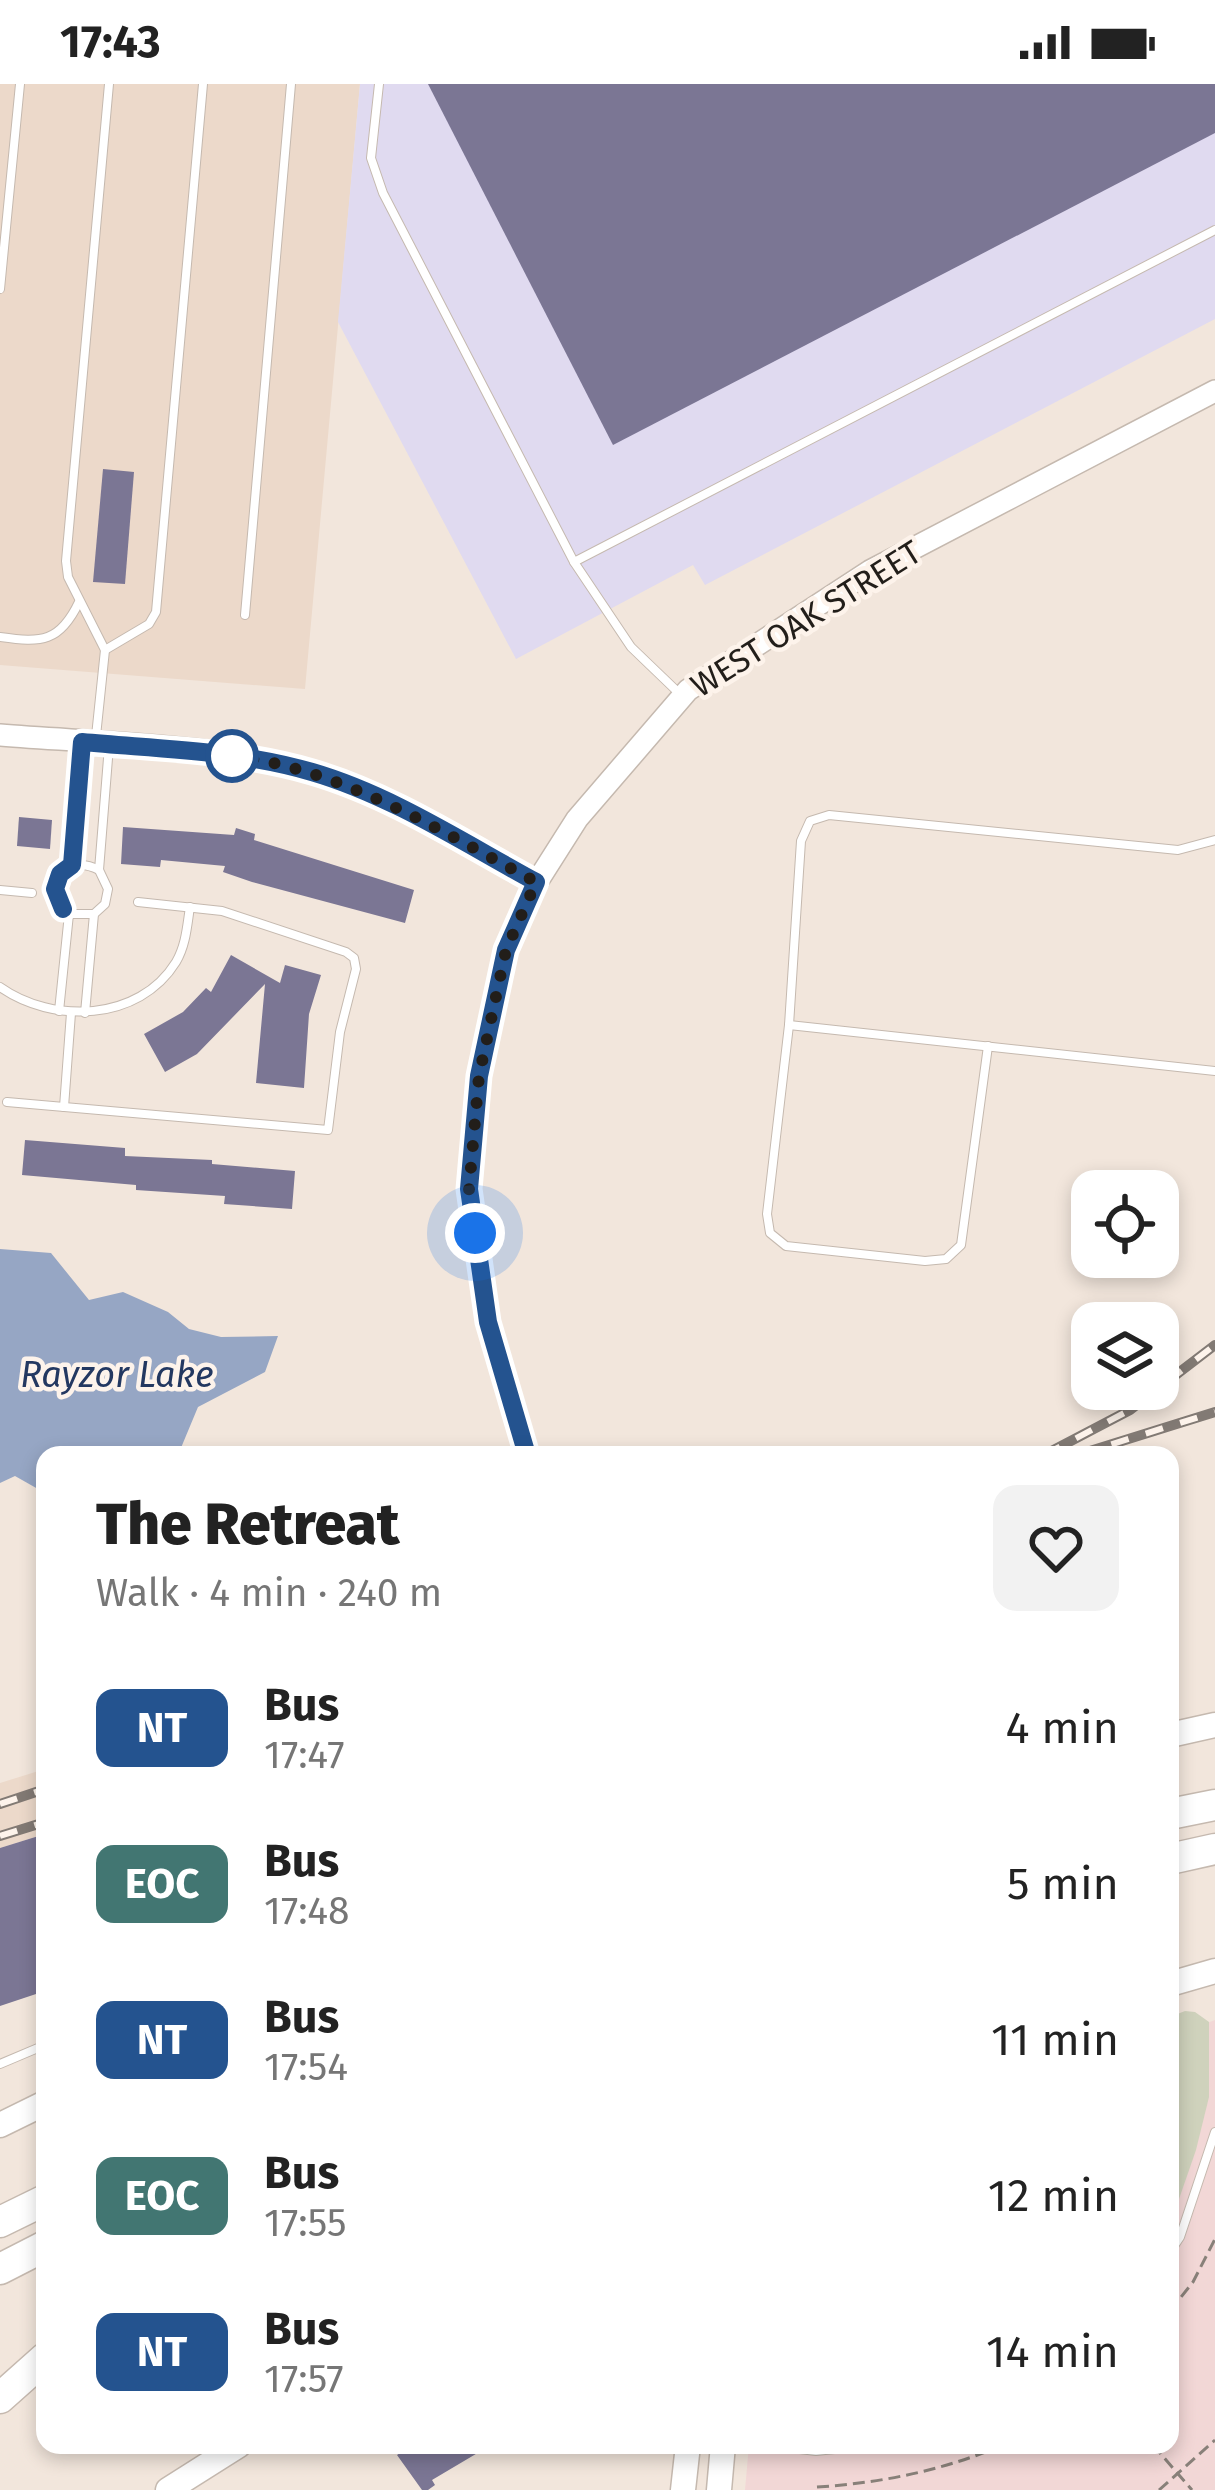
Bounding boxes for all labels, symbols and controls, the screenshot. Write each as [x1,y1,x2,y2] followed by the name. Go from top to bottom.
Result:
[60,15,161,69] text: 17:43
[683,532,929,706] street label: WEST OAK STREET
[207,731,257,781] unlabelled marker
[1071,1170,1179,1410] map controls
[1071,1170,1179,1278] button: locate
[445,1203,505,1263] your location
[1071,1302,1179,1410] button: layers
[20,1353,214,1397] water label: Rayzor Lake
[993,1485,1119,1611] button: heart
[96,1491,399,1559] text: The Retreat
[96,1570,442,1616] text: Walk · 4 min · 240 m
[264,1678,339,1732] text: Bus
[1006,1701,1119,1755] text: 4 min
[137,1703,187,1753] text: NT
[264,1732,345,1778] text: 17:47
[264,1834,339,1888] text: Bus
[1007,1857,1119,1911] text: 5 min
[125,1859,199,1909] text: EOC
[264,1888,350,1934] text: 17:48
[264,1990,339,2044] text: Bus
[991,2013,1119,2067] text: 11 min
[137,2015,187,2065] text: NT
[264,2044,348,2090] text: 17:54
[264,2146,339,2200] text: Bus
[988,2169,1119,2223] text: 12 min
[125,2171,199,2221] text: EOC
[264,2200,347,2246] text: 17:55
[264,2302,339,2356] text: Bus
[986,2325,1119,2379] text: 14 min
[137,2327,187,2377] text: NT
[264,2356,344,2402] text: 17:57

